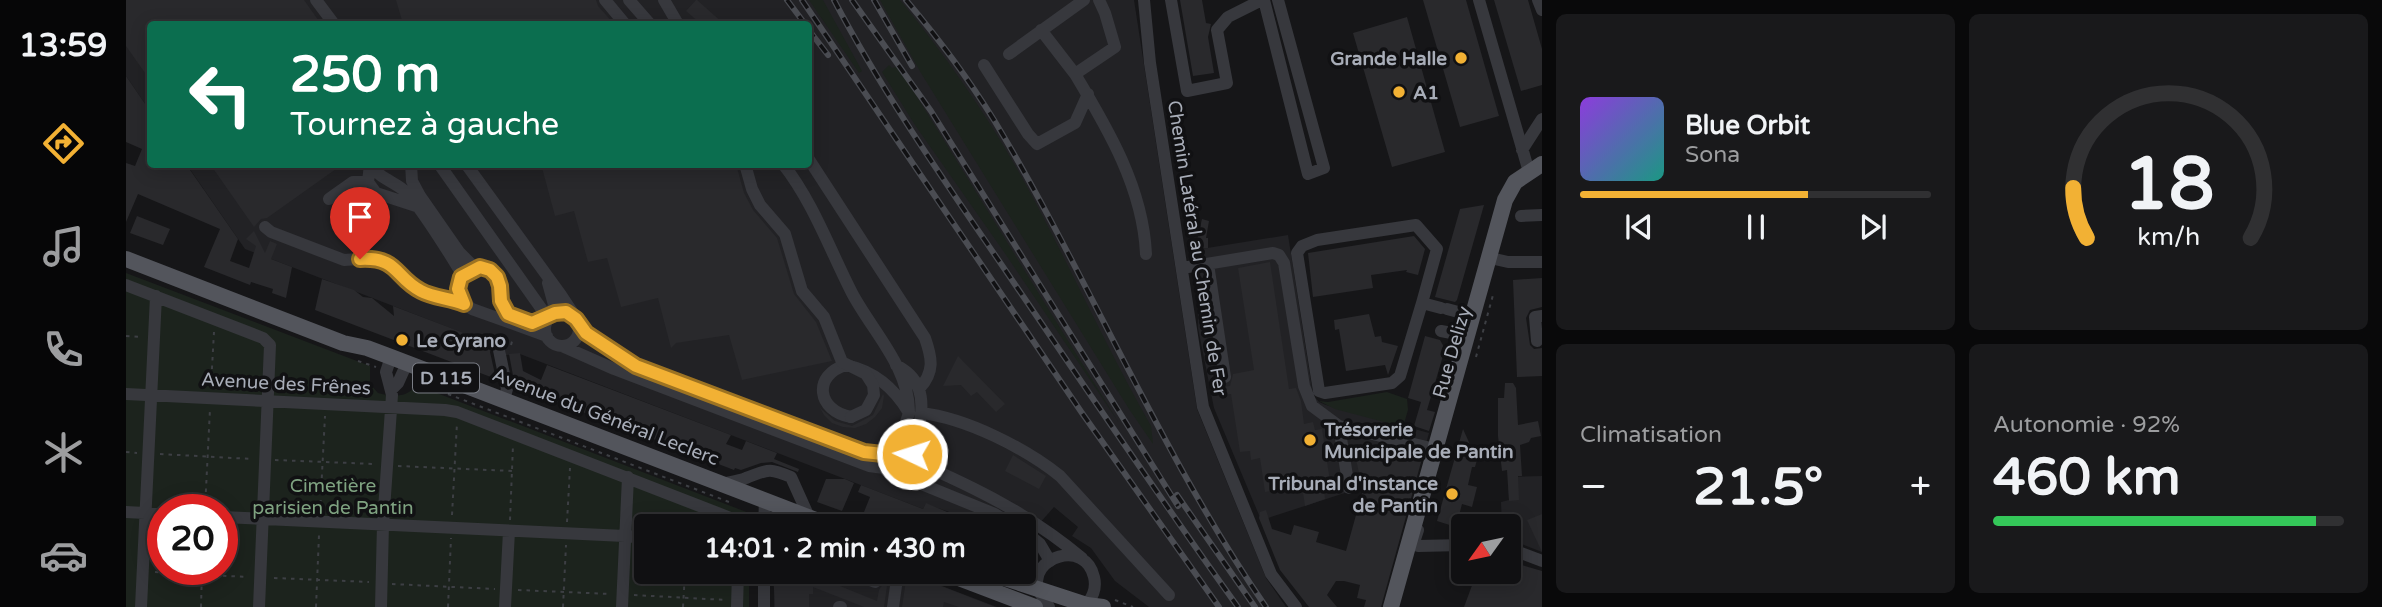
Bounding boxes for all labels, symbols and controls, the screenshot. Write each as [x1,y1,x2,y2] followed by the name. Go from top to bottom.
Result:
[19,27,107,65] text: 13:59
[290,46,440,105] text: 250 m
[1330,48,1447,70] place label: Grande Halle
[175,49,266,140] icon: left
[1453,50,1469,66] marker: Grande Halle
[1413,82,1439,104] place label: A1
[1391,84,1407,100] marker: A1
[1163,99,1231,398] street label: Chemin Latéral au Chemin de Fer
[290,106,559,144] text: Tournez à gauche
[1685,110,1810,141] text: Blue Orbit
[39,119,88,168] icon: directions
[1685,141,1740,169] text: Sona
[2123,141,2214,229] text: 18
[330,187,390,259] pin
[341,198,379,236] icon: arrive
[1620,208,1658,246] icon: previous
[1737,208,1775,246] icon: pause
[1854,208,1892,246] icon: next
[39,222,88,271] icon: music
[2137,222,2200,252] text: km/h
[1428,304,1476,401] street label: Rue Delizy
[39,325,88,374] icon: phone
[416,330,506,353] place label: Le Cyrano
[394,332,410,348] marker: Le Cyrano
[489,363,722,470] street label: Avenue du Général Leclerc
[413,364,479,392] road number: D 115
[200,369,371,399] street label: Avenue des Frênes
[1993,411,2180,439] text: Autonomie · 92%
[875,417,949,491] position arrow
[1323,419,1513,464] place label: Trésorerie Municipale de Pantin
[1580,421,1722,449] text: Climatisation
[39,428,88,477] icon: climate
[1302,432,1318,448] marker: Trésorerie Municipale de Pantin
[1993,446,2181,509] text: 460 km
[1693,456,1823,519] text: 21.5°
[1580,464,1607,510] text: −
[1910,464,1931,510] text: +
[1267,473,1438,517] place label: Tribunal d'instance de Pantin
[252,475,414,519] park label: Cimetière parisien de Pantin
[1444,486,1460,502] marker: Tribunal d'instance de Pantin
[147,494,238,585] speed limit sign: 20
[1451,514,1521,584] north arrow
[1451,514,1521,584] map controls
[39,531,88,580] icon: car
[704,533,966,564] text: 14:01 · 2 min · 430 m

